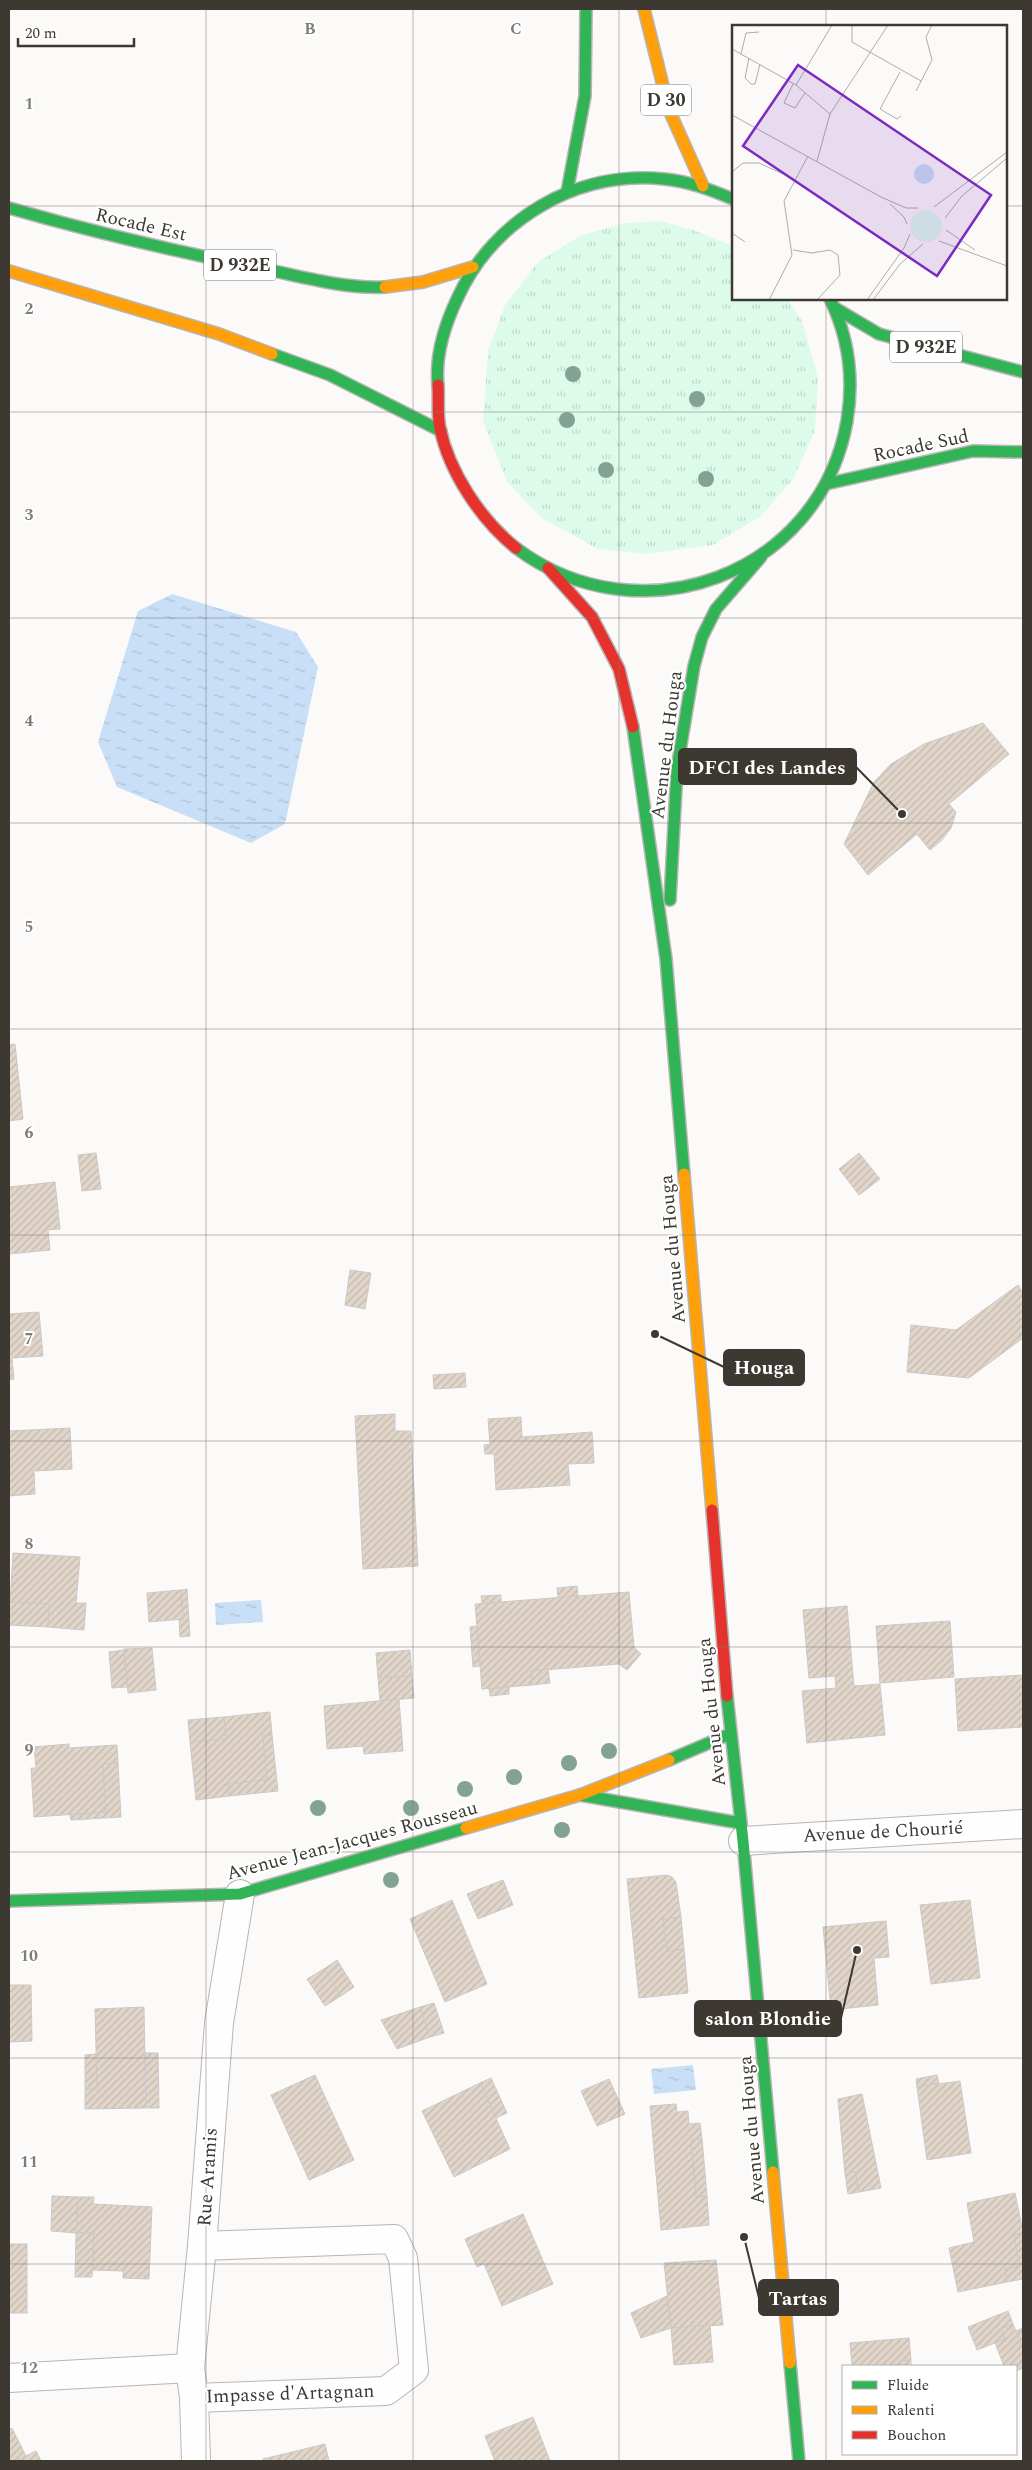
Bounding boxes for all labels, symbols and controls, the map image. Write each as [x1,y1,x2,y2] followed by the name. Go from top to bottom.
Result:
[18,15,134,47] scale bar
[304,17,316,41] text: B
[510,17,522,41] text: C
[25,22,57,45] text: 20 m
[732,25,1007,300] inset map
[641,84,691,116] road number: D 30
[25,92,33,116] text: 1
[92,200,190,250] street label: Rocade Est
[204,250,276,280] road number: D 932E
[25,297,34,321] text: 2
[890,332,962,362] road number: D 932E
[870,422,972,470] street label: Rocade Sud
[25,503,34,527] text: 3
[644,668,691,821] street label: Avenue du Houga
[25,709,34,733] text: 4
[679,749,856,784] callout: DFCI des Landes
[688,753,846,783] text: DFCI des Landes
[25,915,33,939] text: 5
[25,1121,34,1145] text: 6
[652,1173,694,1325] street label: Avenue du Houga
[25,1327,34,1351] text: 7
[724,1350,804,1385] callout: Houga
[734,1353,795,1383] text: Houga
[25,1532,34,1556] text: 8
[690,1636,734,1788] street label: Avenue du Houga
[25,1738,34,1762] text: 9
[223,1793,481,1889] street label: Avenue Jean-Jacques Rousseau
[802,1813,964,1851] street label: Avenue de Chourié
[20,1944,38,1968] text: 10
[695,2001,841,2036] callout: salon Blondie
[705,2004,831,2034] text: salon Blondie
[731,2054,773,2206] street label: Avenue du Houga
[190,2127,226,2227] street label: Rue Aramis
[20,2150,38,2174] text: 11
[759,2280,838,2315] callout: Tartas
[768,2284,828,2314] text: Tartas
[20,2356,38,2380] text: 12
[842,2365,1017,2455] legend
[887,2374,929,2397] text: Fluide
[205,2377,375,2411] street label: Impasse d'Artagnan
[887,2399,935,2422] text: Ralenti
[887,2424,947,2447] text: Bouchon

